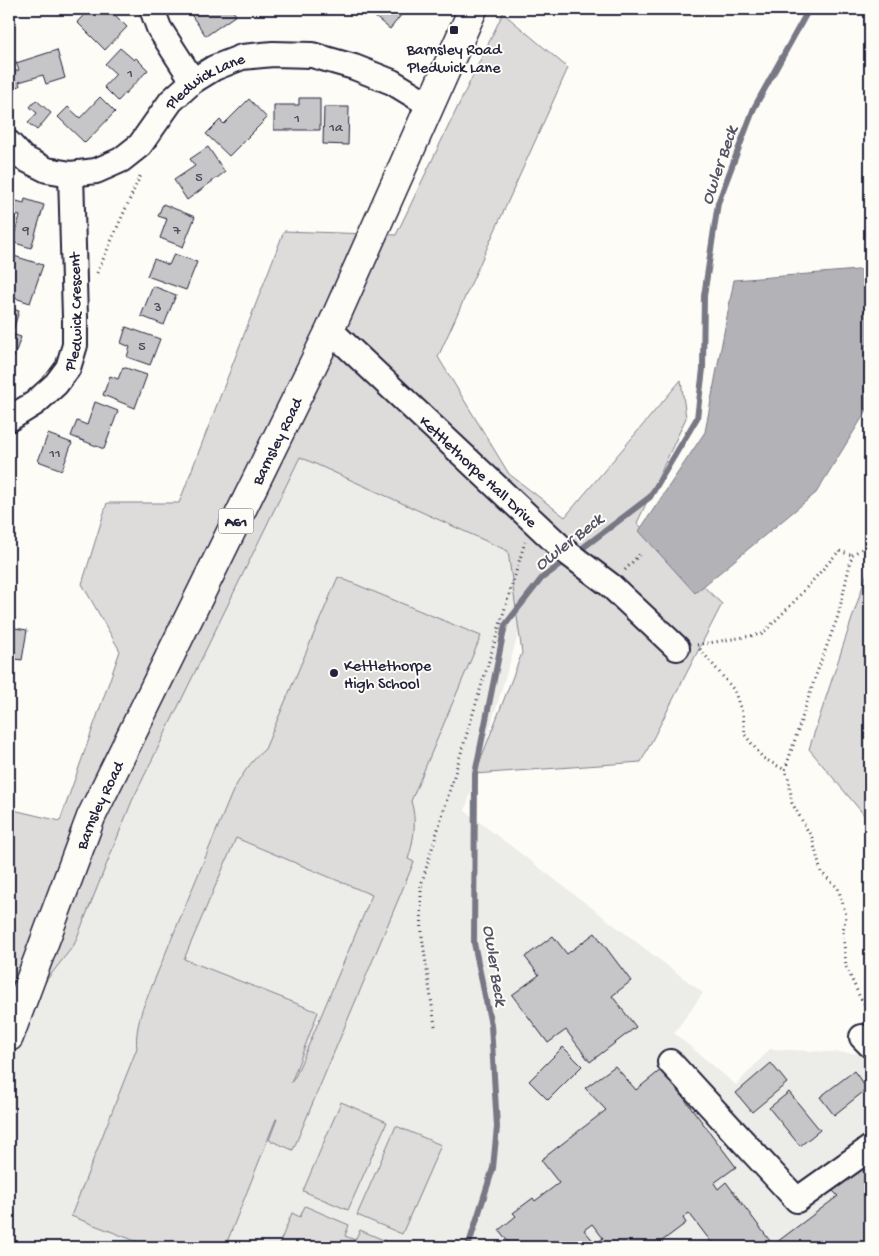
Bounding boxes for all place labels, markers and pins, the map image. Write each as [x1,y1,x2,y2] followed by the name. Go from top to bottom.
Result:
[448,24,460,36] marker: Barnsley Road Pledwick Lane
[406,42,503,79] place label: Barnsley Road Pledwick Lane
[344,658,432,695] place label: Kettlethorpe High School
[328,667,340,679] marker: Kettlethorpe High School

